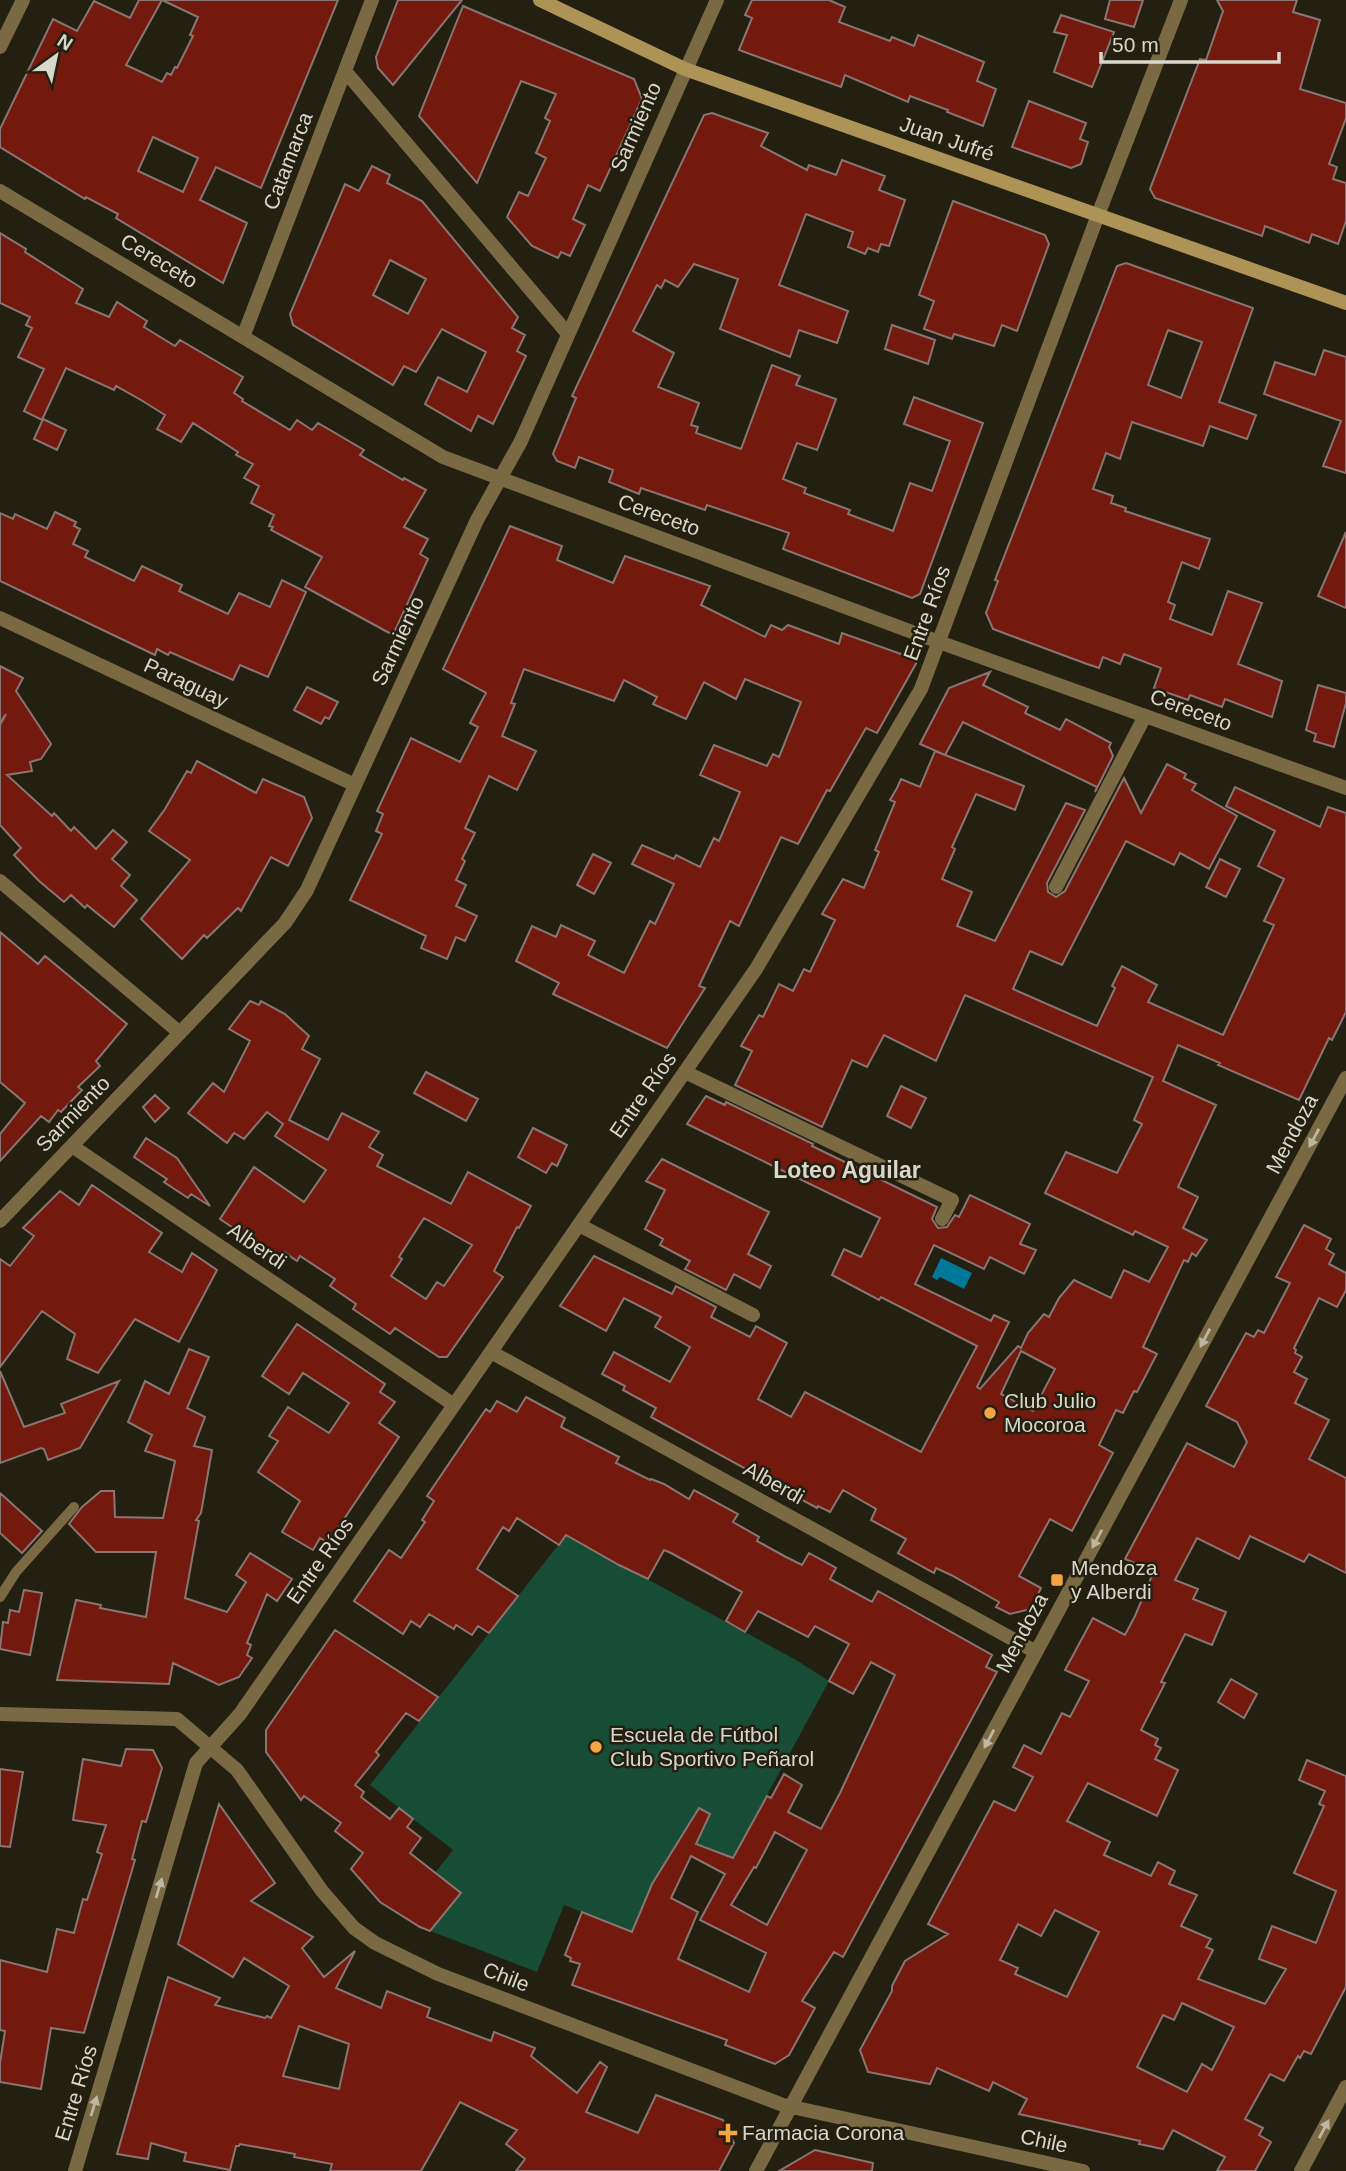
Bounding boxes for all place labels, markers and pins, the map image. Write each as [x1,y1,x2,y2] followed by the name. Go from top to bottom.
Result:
[1004,1389,1096,1436] place label: Club Julio Mocoroa
[982,1405,998,1421] marker: Club Julio Mocoroa
[1071,1556,1158,1603] place label: Mendoza y Alberdi
[1049,1572,1065,1588] marker: Mendoza y Alberdi
[610,1723,814,1770] place label: Escuela de Fútbol Club Sportivo Peñarol
[588,1739,604,1755] marker: Escuela de Fútbol Club Sportivo Peñarol
[742,2121,905,2144] place label: Farmacia Corona
[720,2125,736,2141] marker: Farmacia Corona

